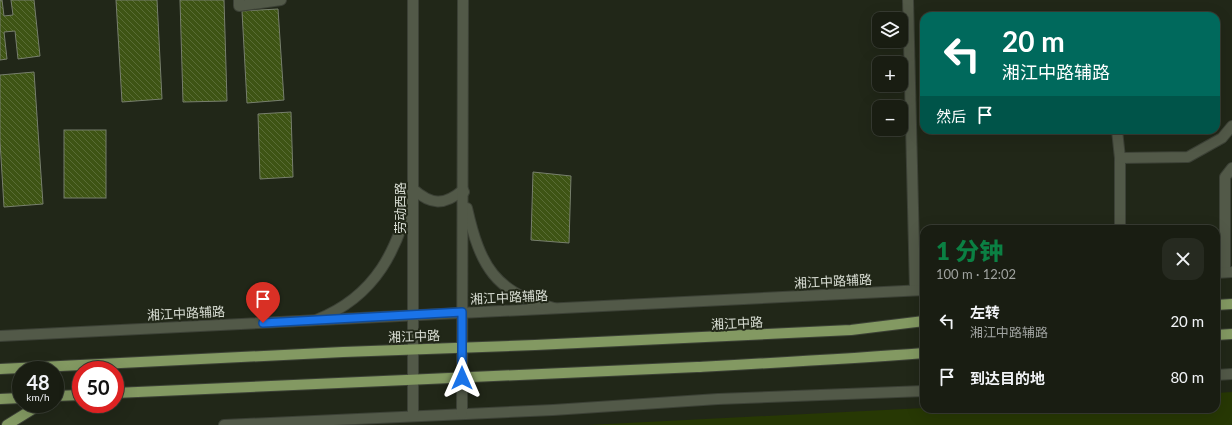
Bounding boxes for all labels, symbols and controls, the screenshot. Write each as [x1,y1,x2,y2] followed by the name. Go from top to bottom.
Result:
[872,12,908,136] map controls
[872,12,908,48] button: layers
[1002,24,1065,58] text: 20 m
[936,28,988,80] icon: left
[872,56,908,92] button: +
[1002,61,1110,83] text: 湘江中路辅路
[872,100,908,136] button: −
[974,104,996,126] icon: arrive
[936,107,966,125] text: 然后
[392,182,408,234] street label: 劳动西路
[936,236,1003,265] text: 1 分钟
[1162,238,1204,280] button: close
[936,266,1016,282] text: 100 m · 12:02
[794,271,872,291] street label: 湘江中路辅路
[246,282,280,323] pin
[470,287,548,307] street label: 湘江中路辅路
[252,288,274,310] icon: arrive
[147,303,225,323] street label: 湘江中路辅路
[970,303,1000,321] text: 左转
[936,310,958,332] icon: left
[1170,312,1204,330] text: 20 m
[711,314,763,332] street label: 湘江中路
[970,324,1048,340] text: 湘江中路辅路
[388,327,440,345] street label: 湘江中路
[441,357,483,399] position arrow
[72,361,124,413] speed limit sign: 50
[936,366,958,388] icon: arrive
[1170,368,1204,386] text: 80 m
[970,369,1045,387] text: 到达目的地
[26,370,50,394] text: 48
[26,391,50,403] text: km/h

